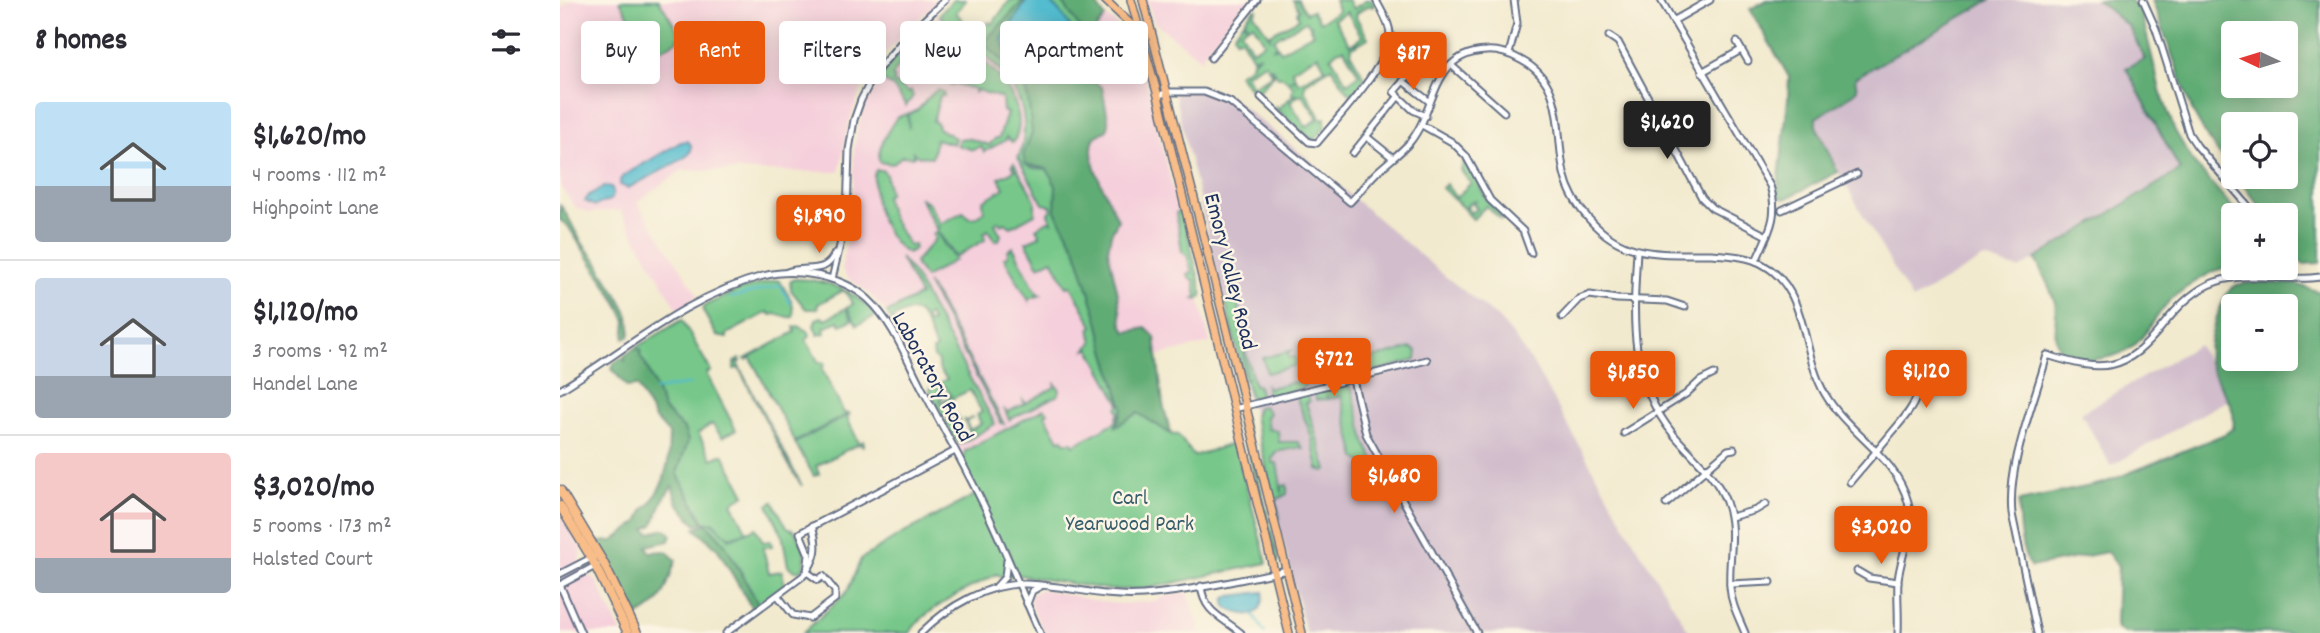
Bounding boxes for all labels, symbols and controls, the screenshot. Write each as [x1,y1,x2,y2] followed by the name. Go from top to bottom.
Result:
[35,21,127,64] text: 8 homes
[581,21,660,84] chip: Buy
[674,21,765,84] chip: Rent
[779,21,886,84] chip: Filters
[900,21,986,84] chip: New
[1000,21,1148,84] chip: Apartment
[2221,21,2298,98] north arrow
[2221,21,2298,371] map controls
[487,23,525,61] icon: filters
[1372,32,1454,92] pin: $817
[1396,38,1430,71] text: $817
[1610,102,1724,161] pin: $1,620
[1640,107,1694,140] text: $1,620
[2221,112,2298,189] button: locate
[252,117,366,160] text: $1,620/mo
[91,130,175,214] icon: home
[252,160,387,193] text: 4 rooms · 112 m²
[1193,190,1264,354] street label: Emory Valley Road
[252,193,379,226] text: Highpoint Lane
[762,196,876,255] pin: $1,890
[792,201,846,234] text: $1,890
[2221,203,2298,280] button: +
[252,293,358,336] text: $1,120/mo
[2221,294,2298,371] button: −
[91,306,175,390] icon: home
[881,306,980,449] street label: Laboratory Road
[252,336,388,369] text: 3 rooms · 92 m²
[1293,338,1375,398] pin: $722
[1314,344,1354,377] text: $722
[1869,350,1983,410] pin: $1,120
[1576,352,1690,411] pin: $1,850
[1902,356,1950,389] text: $1,120
[1606,357,1660,390] text: $1,850
[252,369,358,402] text: Handel Lane
[1337,456,1451,515] pin: $1,680
[1367,461,1421,494] text: $1,680
[252,468,375,511] text: $3,020/mo
[91,481,175,565] icon: home
[1066,483,1194,542] park label: Carl Yearwood Park
[1824,506,1938,566] pin: $3,020
[252,511,392,544] text: 5 rooms · 173 m²
[1850,512,1912,545] text: $3,020
[252,544,373,577] text: Halsted Court

